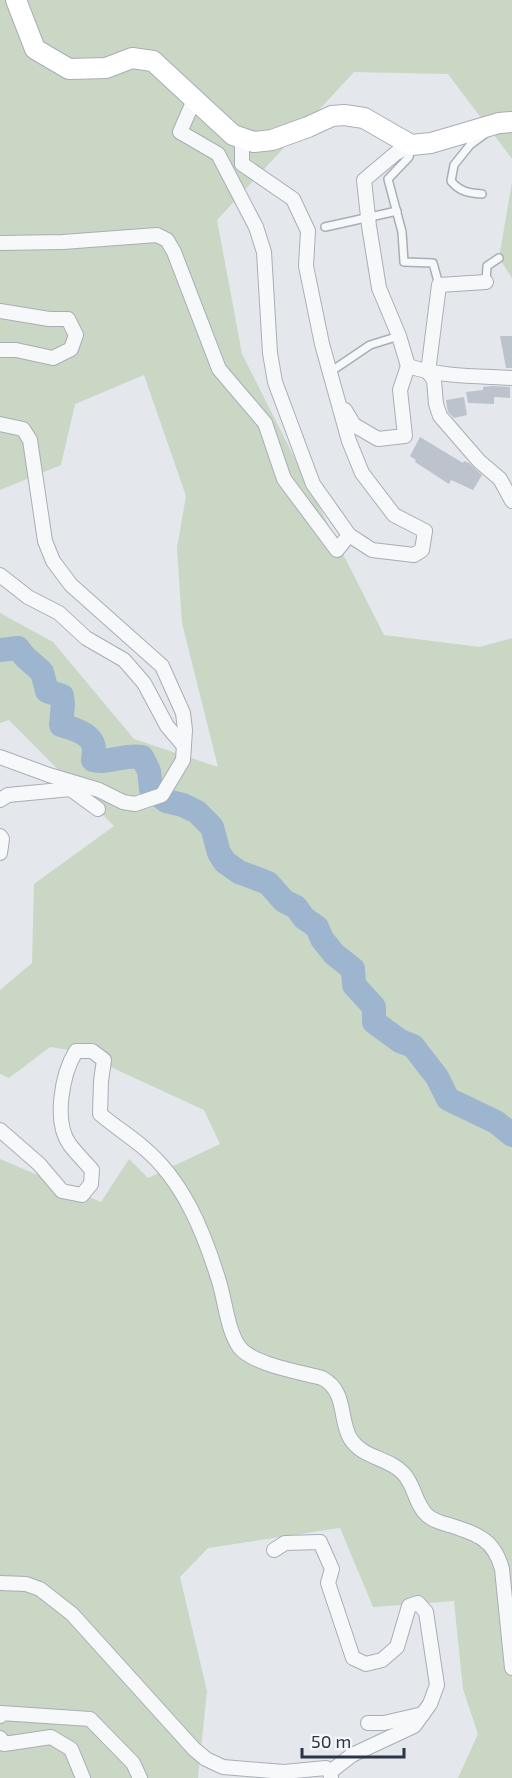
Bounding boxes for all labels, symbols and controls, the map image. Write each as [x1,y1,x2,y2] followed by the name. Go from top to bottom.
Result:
[302,1721,404,1759] scale bar
[311,1730,351,1752] text: 50 m

